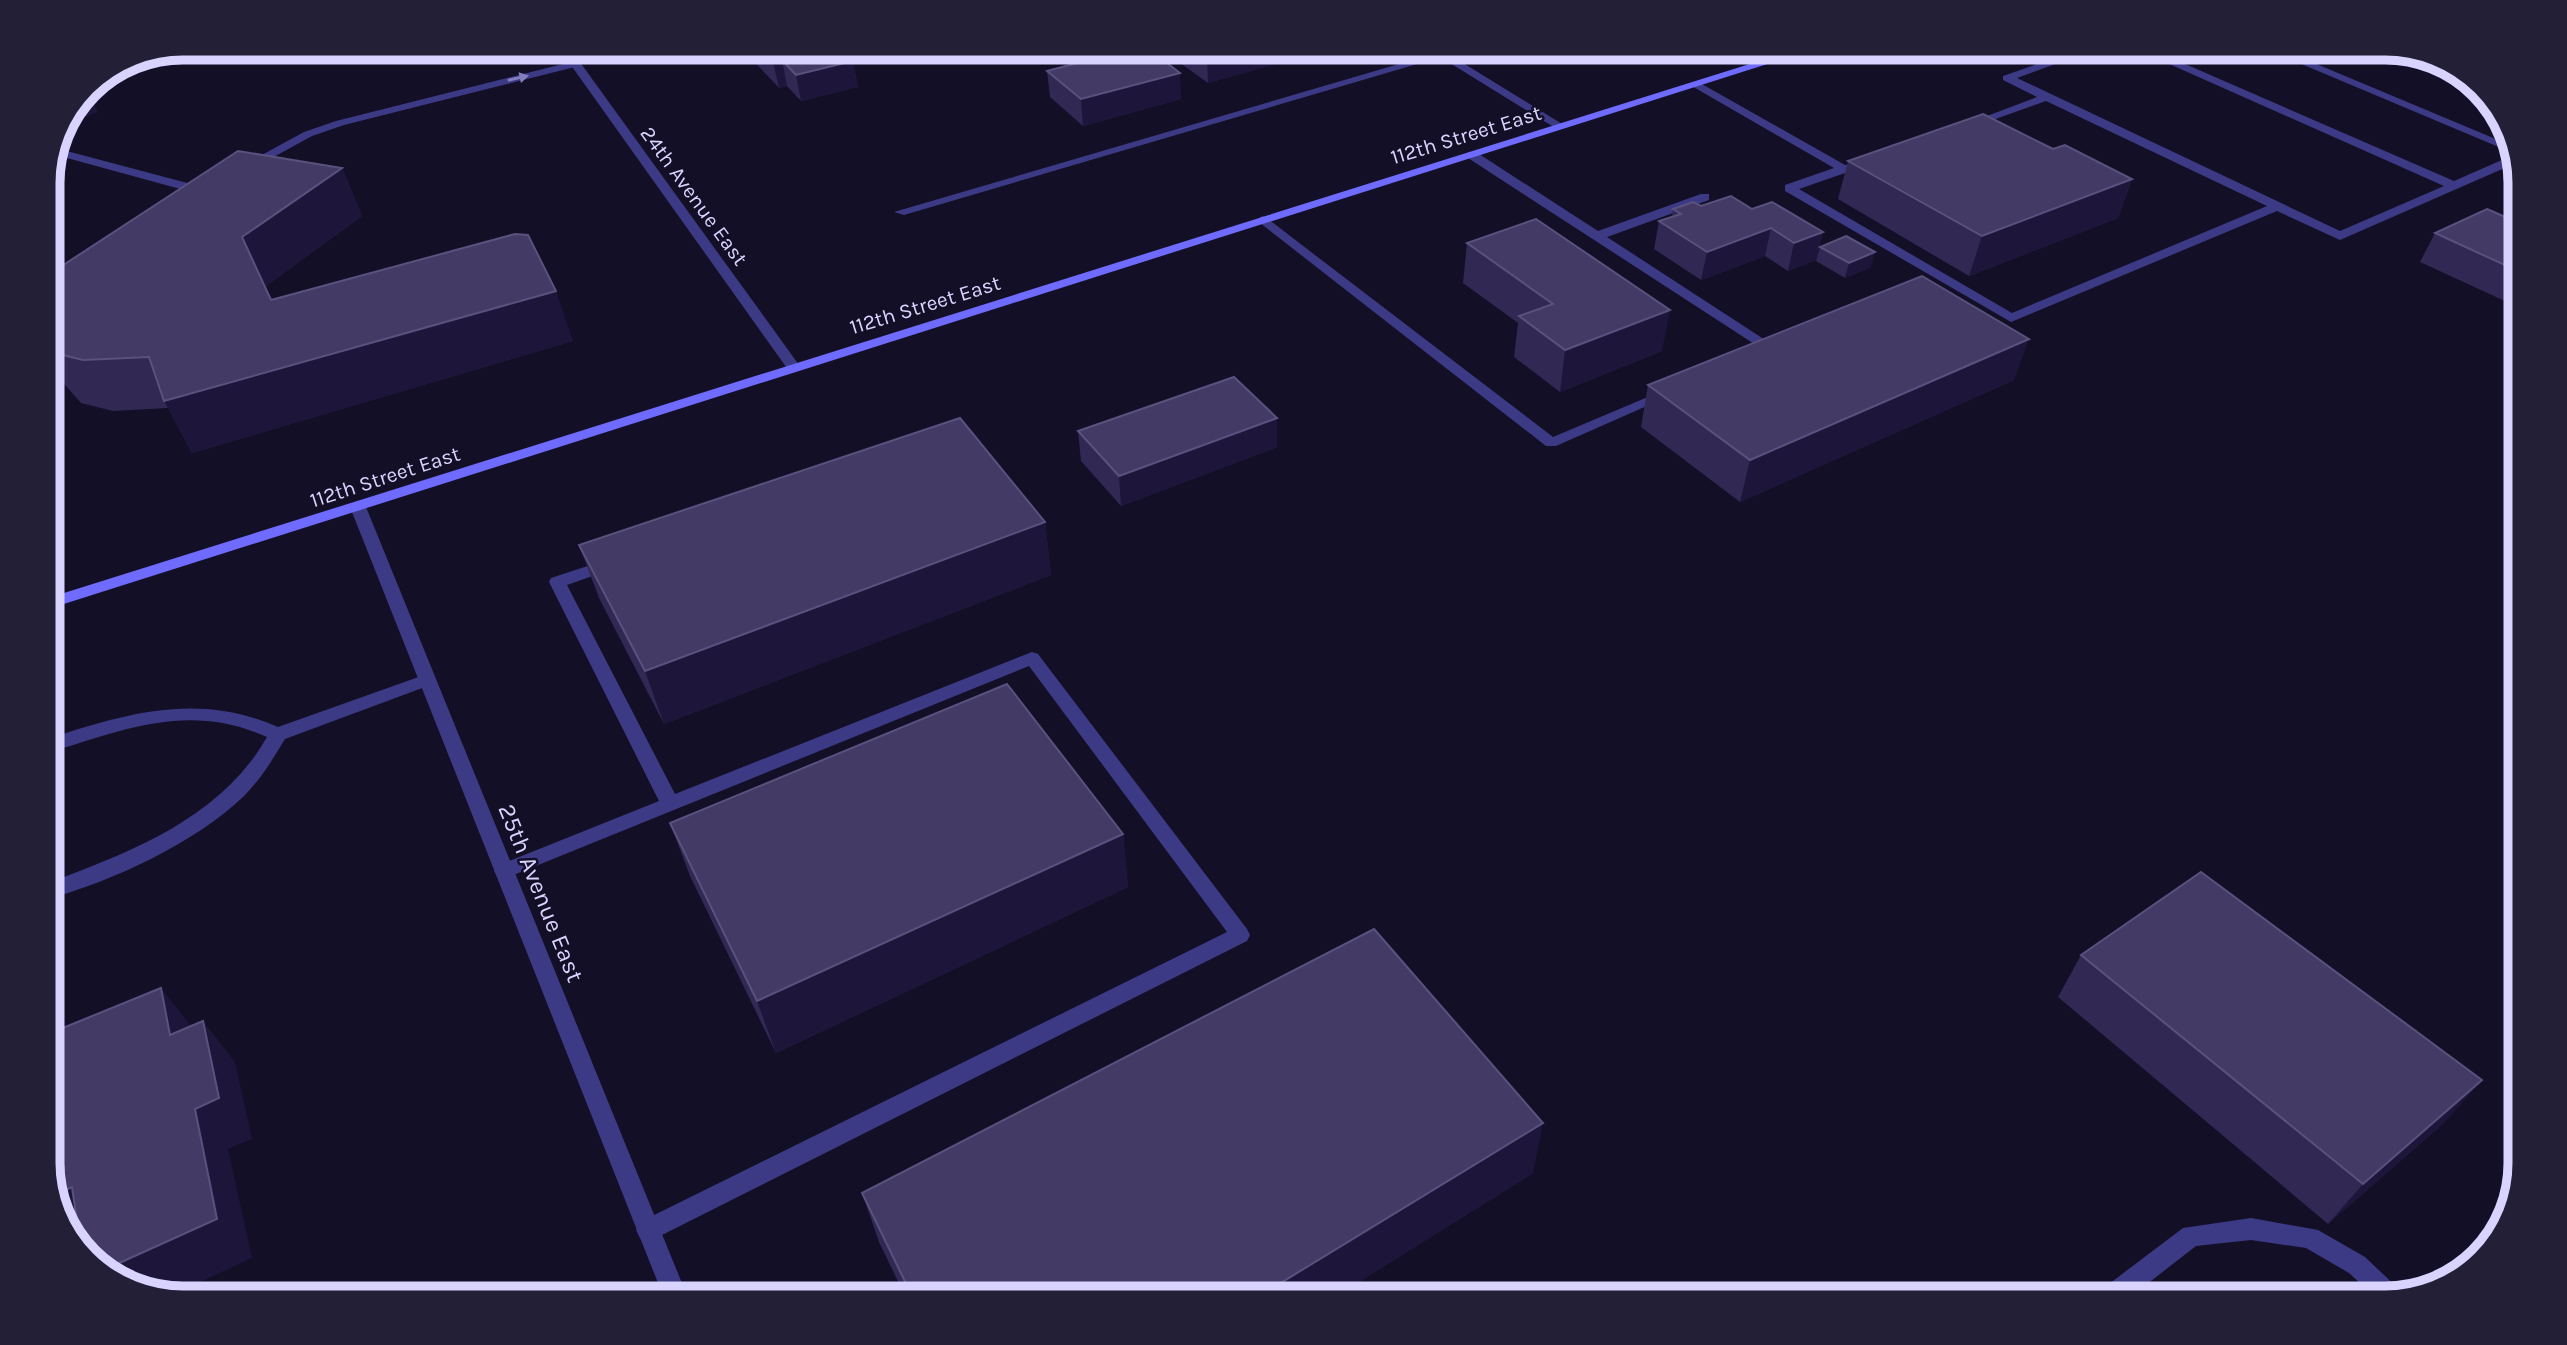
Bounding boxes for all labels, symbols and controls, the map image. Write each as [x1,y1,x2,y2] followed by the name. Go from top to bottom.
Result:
[507,72,529,83] one-way arrow
[1388,101,1544,169] street label: 112th Street East
[636,122,753,270] street label: 24th Avenue East
[847,271,1003,339] street label: 112th Street East
[307,441,463,513] street label: 112th Street East
[492,800,590,986] street label: 25th Avenue East

